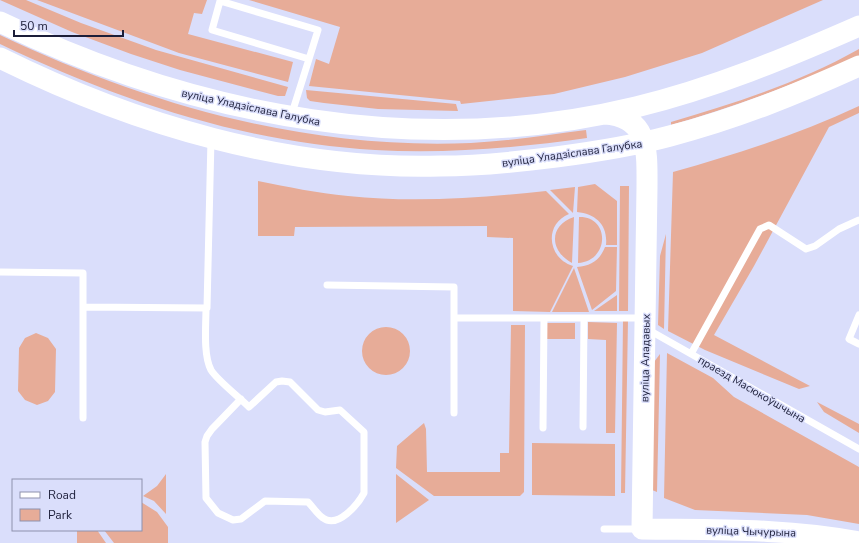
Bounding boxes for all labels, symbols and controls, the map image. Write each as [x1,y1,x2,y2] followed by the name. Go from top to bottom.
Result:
[14,12,123,38] scale bar
[20,18,48,34] text: 50 m
[180,85,322,130] street label: вуліца Уладзіслава Галубка
[501,136,643,171] street label: вуліца Уладзіслава Галубка
[637,314,654,402] street label: вуліца Аладавых
[695,353,808,426] street label: праезд Масюкоўшчына
[12,479,142,531] legend
[48,487,76,503] text: Road
[48,507,73,523] text: Park
[706,522,796,541] street label: вуліца Чычурына

